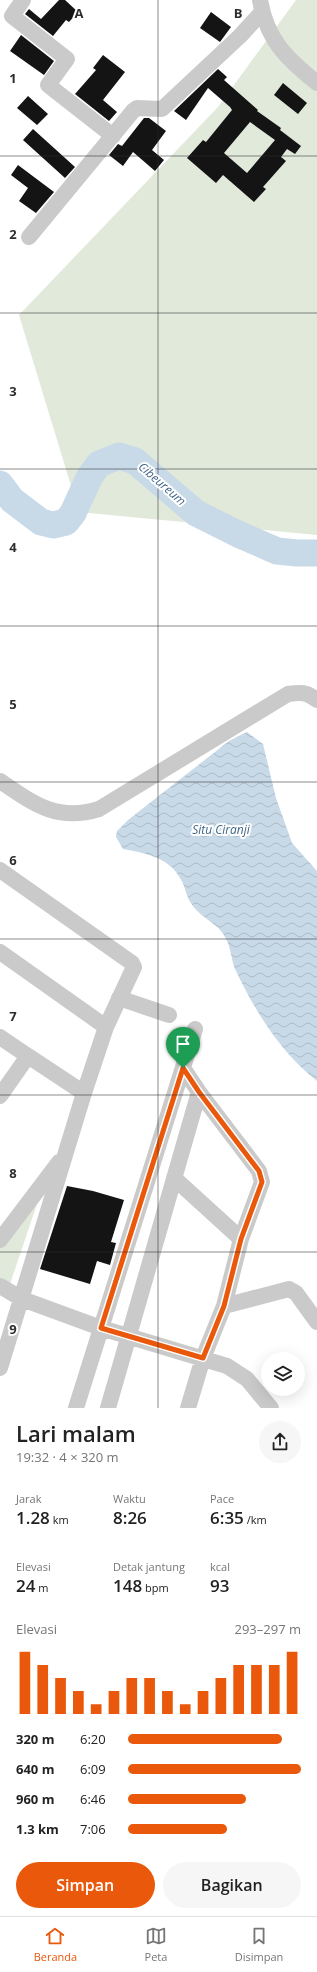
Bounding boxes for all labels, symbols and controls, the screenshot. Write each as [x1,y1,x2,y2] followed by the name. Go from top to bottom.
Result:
[75,4,84,22] text: A
[234,4,243,22] text: B
[9,69,17,87] text: 1
[9,225,17,243] text: 2
[9,382,17,400] text: 3
[135,458,190,509] water label: Cibeureum
[9,538,17,556] text: 4
[9,695,17,713] text: 5
[192,821,251,838] water label: Situ Ciranji
[9,851,17,869] text: 6
[9,1007,17,1025] text: 7
[166,1027,200,1068] pin
[172,1033,194,1055] icon: arrive
[9,1164,17,1182] text: 8
[9,1320,17,1338] text: 9
[261,1352,305,1396] map controls
[261,1352,305,1396] button: layers
[16,1418,136,1448] text: Lari malam
[259,1421,301,1463] button: share
[16,1448,119,1466] text: 19:32 · 4 × 320 m
[16,1491,41,1506] text: Jarak
[113,1491,146,1506] text: Waktu
[210,1491,234,1506] text: Pace
[16,1506,50,1529] text: 1.28
[113,1506,147,1529] text: 8:26
[210,1506,244,1529] text: 6:35
[50,1512,69,1527] text: km
[244,1512,267,1527] text: /km
[16,1559,51,1574] text: Elevasi
[113,1559,185,1574] text: Detak jantung
[210,1559,230,1574] text: kcal
[16,1574,35,1597] text: 24
[113,1574,142,1597] text: 148
[210,1574,229,1597] text: 93
[35,1580,49,1595] text: m
[142,1580,169,1595] text: bpm
[16,1620,57,1638] text: Elevasi
[234,1620,301,1638] text: 293–297 m
[16,1730,54,1748] text: 320 m
[80,1730,106,1748] text: 6:20
[16,1760,54,1778] text: 640 m
[80,1760,106,1778] text: 6:09
[16,1790,54,1808] text: 960 m
[80,1790,106,1808] text: 6:46
[16,1820,59,1838] text: 1.3 km
[80,1820,106,1838] text: 7:06
[16,1862,155,1908] button: Simpan
[163,1862,301,1908] button: Bagikan
[34,1925,77,1964] tab: Beranda
[145,1925,167,1964] tab: Peta
[235,1925,283,1964] tab: Disimpan

